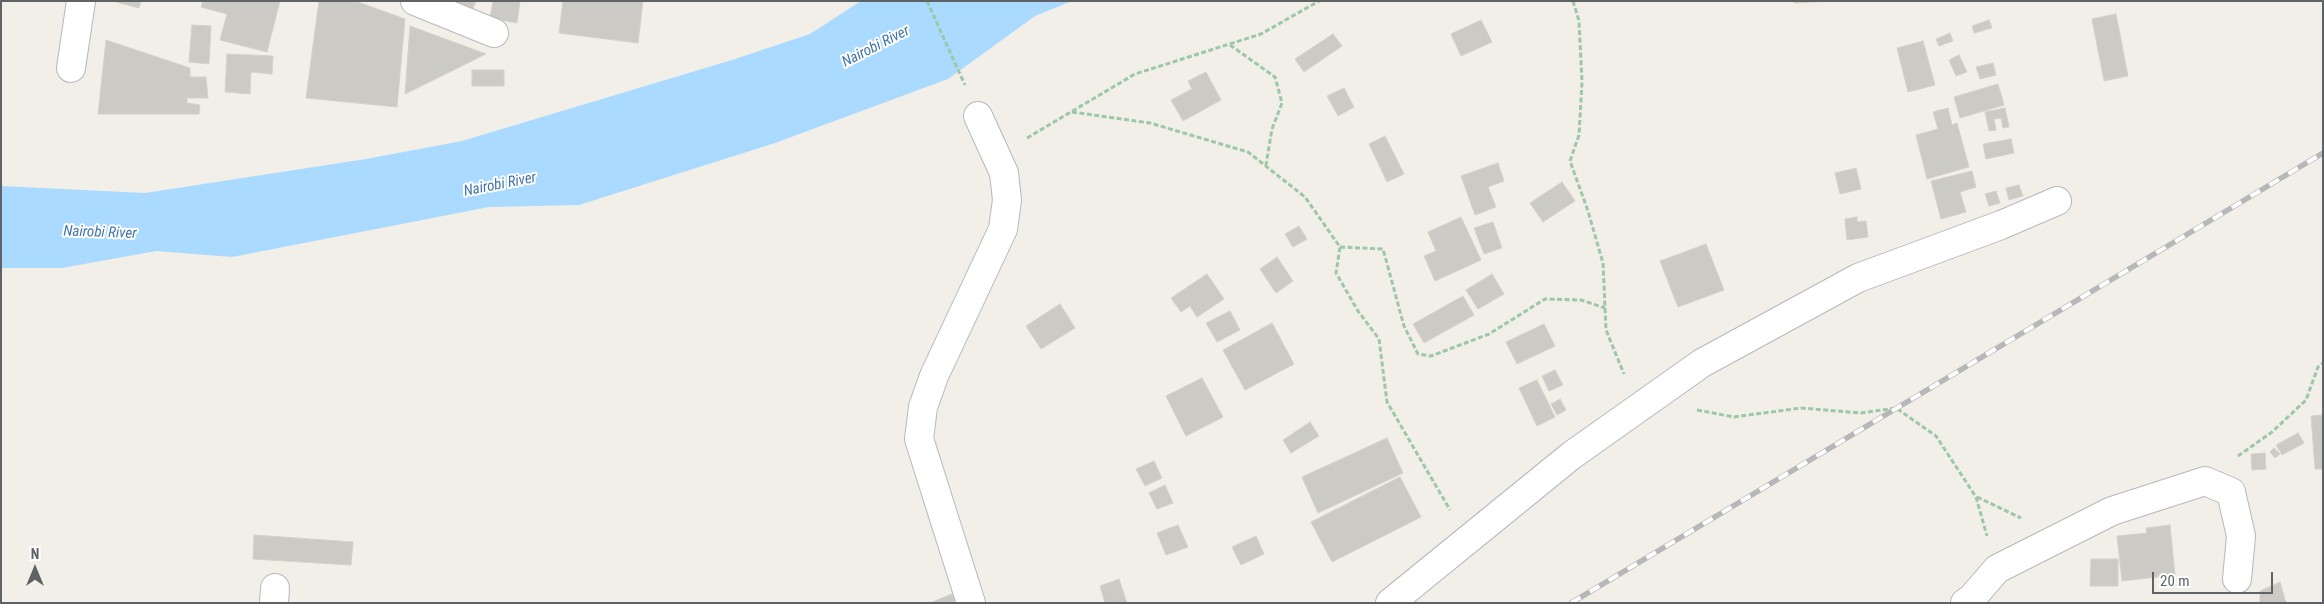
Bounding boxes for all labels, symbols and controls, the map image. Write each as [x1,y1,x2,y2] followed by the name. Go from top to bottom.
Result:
[839,22,913,72] water label: Nairobi River
[462,169,538,201] water label: Nairobi River
[63,223,137,243] water label: Nairobi River
[10,544,60,594] north arrow
[31,546,39,562] text: N
[2154,562,2275,594] scale bar
[2160,572,2190,590] text: 20 m

